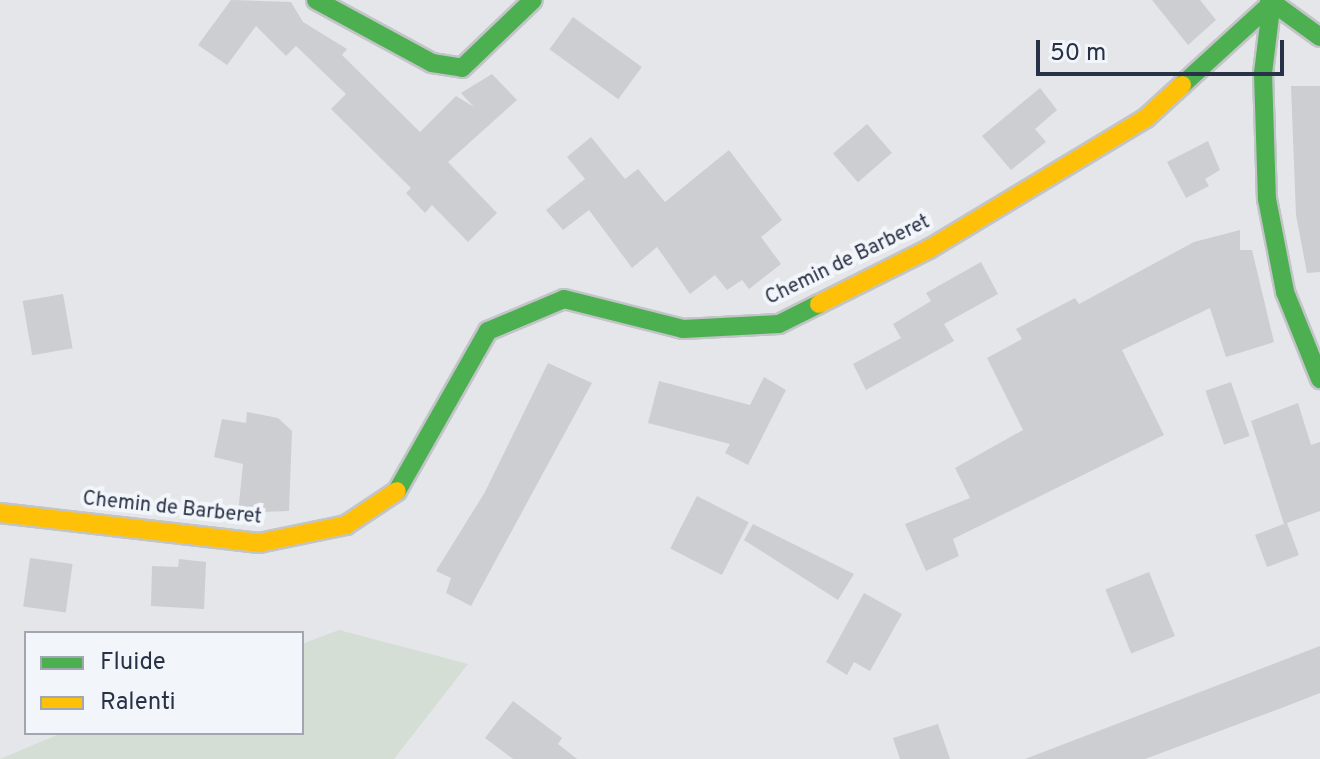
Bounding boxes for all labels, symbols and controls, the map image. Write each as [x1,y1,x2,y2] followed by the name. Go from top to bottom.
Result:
[1040,24,1288,74] scale bar
[1050,39,1106,69] text: 50 m
[762,211,934,311] street label: Chemin de Barberet
[81,488,263,530] street label: Chemin de Barberet
[24,631,304,735] legend
[100,648,166,678] text: Fluide
[100,688,176,718] text: Ralenti

